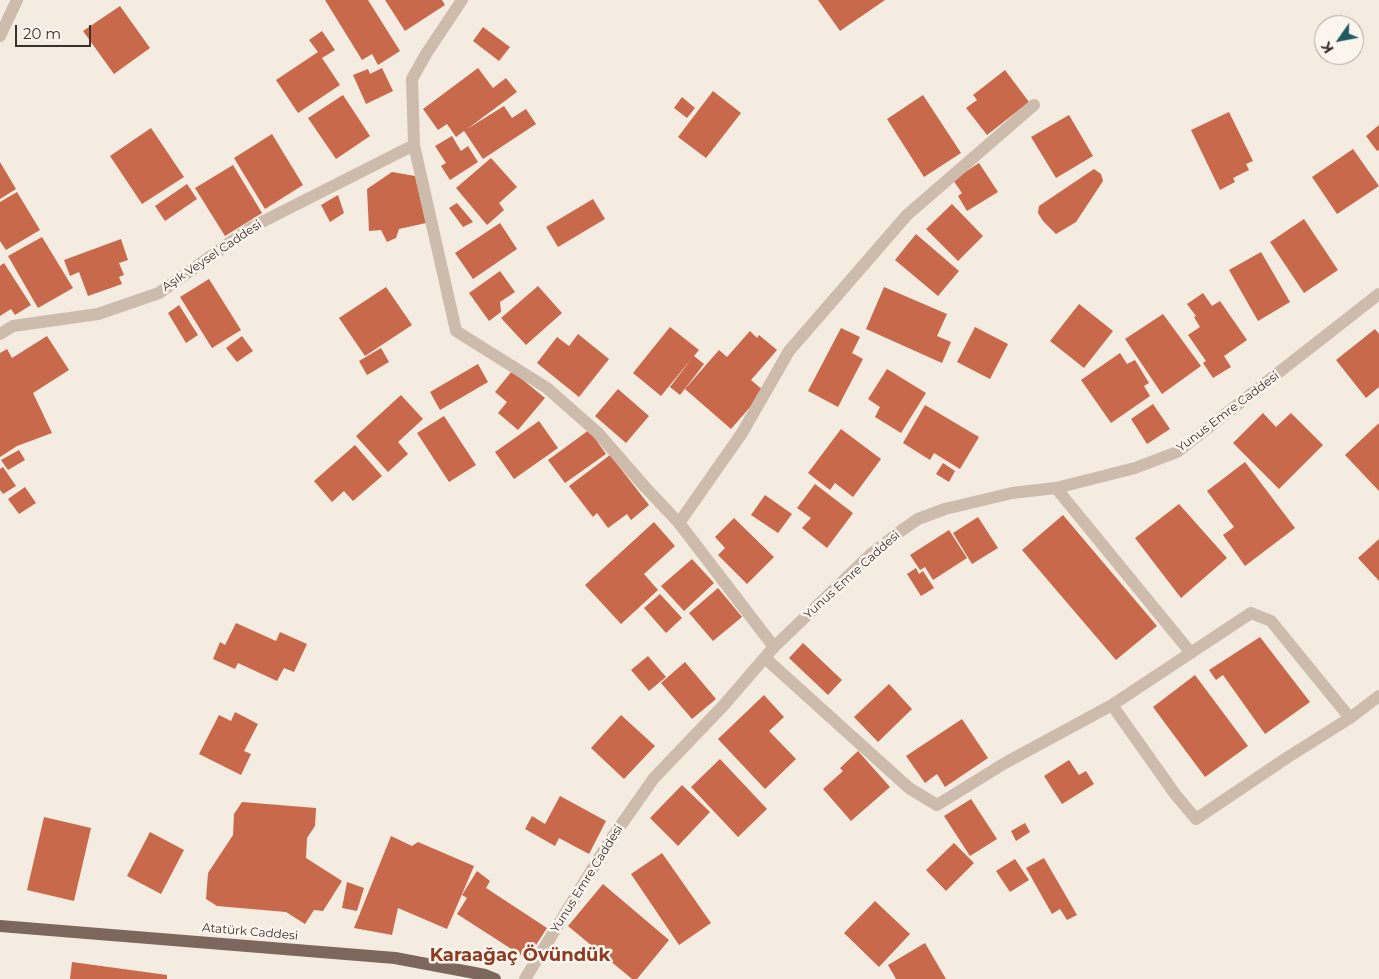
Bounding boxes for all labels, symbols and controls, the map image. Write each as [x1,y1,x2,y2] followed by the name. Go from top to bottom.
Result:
[18,15,94,47] scale bar
[1314,15,1364,65] north arrow
[23,24,61,43] text: 20 m
[1317,38,1338,57] text: K
[160,217,264,295] street label: Aşık Veysel Caddesi
[1174,369,1282,455] street label: Yunus Emre Caddesi
[801,528,903,622] street label: Yunus Emre Caddesi
[548,822,626,936] street label: Yunus Emre Caddesi
[201,921,299,943] street label: Atatürk Caddesi
[430,945,610,967] district label: Karaağaç Övündük

